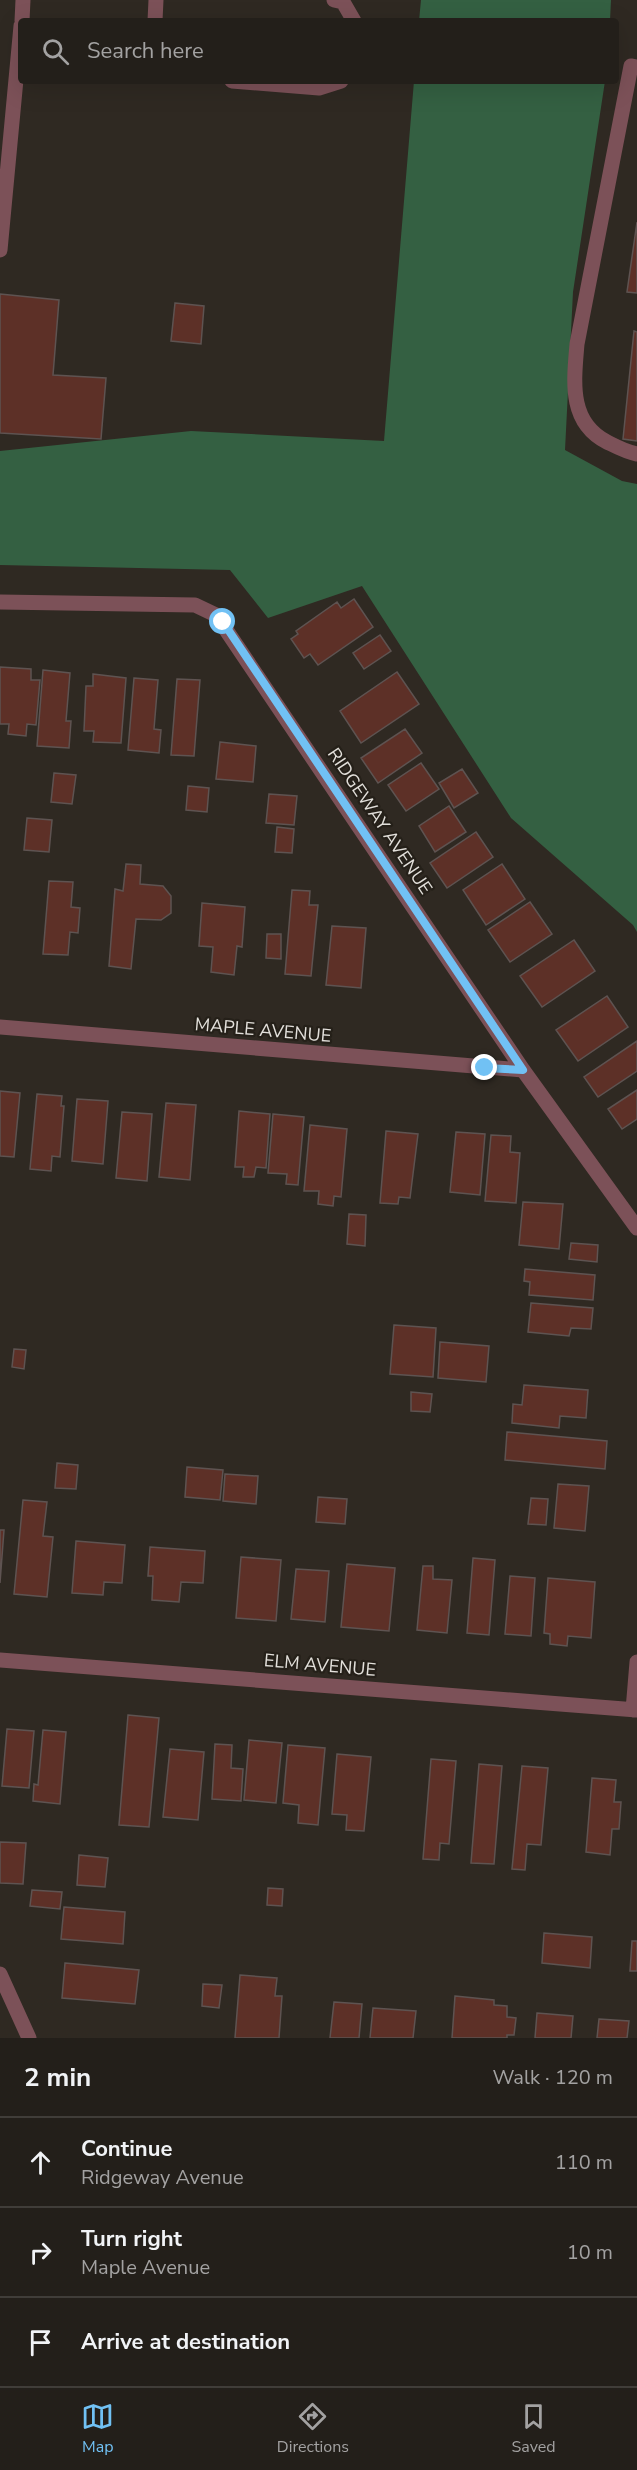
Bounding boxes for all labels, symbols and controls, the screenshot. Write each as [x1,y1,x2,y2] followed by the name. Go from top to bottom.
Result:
[18,18,619,84] search box
[39,35,72,68] icon: search
[87,36,204,66] text: Search here
[209,608,235,634] route start
[322,743,438,899] street label: RIDGEWAY AVENUE
[194,1012,332,1048] street label: MAPLE AVENUE
[471,1054,497,1080] route end
[263,1648,377,1682] street label: ELM AVENUE
[24,2060,91,2095] text: 2 min
[493,2064,613,2091] text: Walk · 120 m
[81,2134,172,2164] text: Continue
[24,2146,57,2179] icon: ahead
[555,2149,613,2176] text: 110 m
[81,2164,244,2191] text: Ridgeway Avenue
[81,2224,182,2254] text: Turn right
[24,2236,57,2269] icon: right
[567,2239,613,2266] text: 10 m
[81,2254,210,2281] text: Maple Avenue
[24,2326,57,2359] icon: arrive
[81,2327,290,2357] text: Arrive at destination
[81,2400,114,2458] tab: Map
[277,2400,349,2458] tab: Directions
[512,2400,556,2458] tab: Saved

